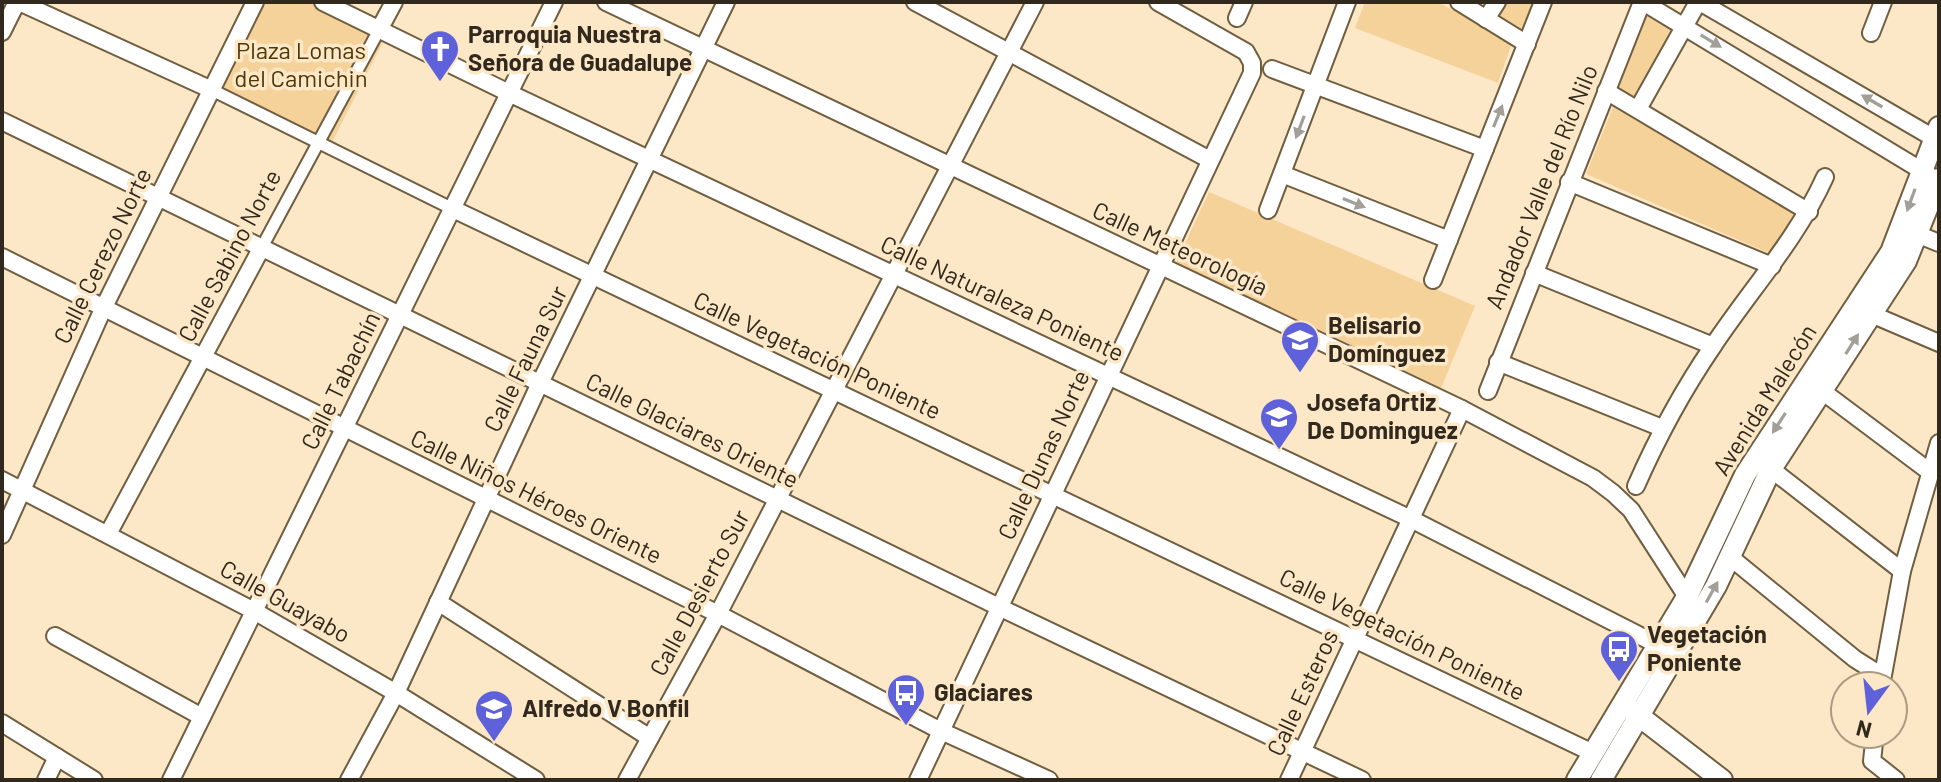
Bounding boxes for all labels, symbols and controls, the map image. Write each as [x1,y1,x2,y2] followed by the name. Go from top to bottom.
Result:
[468,19,692,76] place label: Parroquia Nuestra Señora de Guadalupe
[419,28,461,83] church icon: Parroquia Nuestra Señora de Guadalupe
[1700,34,1722,48] one-way arrow
[234,35,368,92] park label: Plaza Lomas del Camichin
[1478,60,1603,313] street label: Andador Valle del Río Nilo
[1861,94,1883,108] one-way arrow
[1492,104,1505,128] one-way arrow
[1293,115,1306,139] one-way arrow
[47,163,157,348] street label: Calle Cerezo Norte
[171,164,286,346] street label: Calle Sabino Norte
[1904,188,1916,212] one-way arrow
[1088,194,1273,301] street label: Calle Meteorología
[1342,197,1366,210] one-way arrow
[876,228,1129,367] street label: Calle Naturaleza Poniente
[477,280,573,436] street label: Calle Fauna Sur
[689,285,946,425] street label: Calle Vegetación Poniente
[294,307,385,454] street label: Calle Tabachín
[1328,310,1446,367] place label: Belisario Domínguez
[1706,318,1822,480] street label: Avenida Malecón
[1279,319,1321,374] school or university icon: Belisario Domínguez
[1845,333,1859,355] one-way arrow
[991,365,1095,544] street label: Calle Dunas Norte
[582,366,804,494] street label: Calle Glaciares Oriente
[1307,387,1458,444] place label: Josefa Ortiz De Dominguez
[1258,396,1300,451] school or university icon: Josefa Ortiz De Dominguez
[1772,412,1787,433] one-way arrow
[406,422,667,569] street label: Calle Niños Héroes Oriente
[643,504,755,680] street label: Calle Desierto Sur
[216,553,356,648] street label: Calle Guayabo
[1275,562,1530,706] street label: Calle Vegetación Poniente
[1705,581,1719,603] one-way arrow
[1647,619,1767,676] place label: Vegetación Poniente
[1260,625,1343,760] street label: Calle Esteros
[1598,628,1640,683] bus stop icon: Vegetación Poniente
[1829,670,1909,750] north arrow
[885,672,927,727] bus stop icon: Glaciares
[934,677,1033,706] place label: Glaciares
[473,688,515,743] school or university icon: Alfredo V Bonfil
[522,693,689,722] place label: Alfredo V Bonfil
[1853,716,1874,745] text: N

